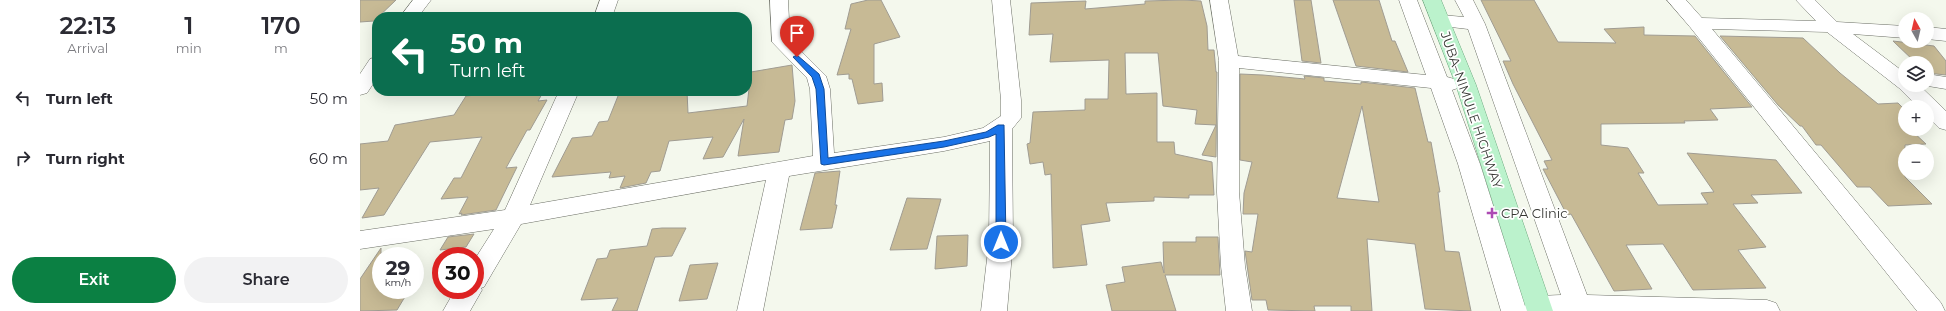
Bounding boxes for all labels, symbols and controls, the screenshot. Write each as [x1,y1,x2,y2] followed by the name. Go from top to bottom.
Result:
[59,11,116,40] text: 22:13
[184,11,193,40] text: 1
[261,11,301,40] text: 170
[1898,12,1934,48] north arrow
[1898,12,1934,180] map controls
[780,16,814,57] pin
[786,22,808,44] icon: arrive
[450,26,523,60] text: 50 m
[384,28,436,80] icon: left
[1437,28,1507,191] street label: JUBA–NIMULE HIGHWAY
[67,40,108,56] text: Arrival
[176,40,202,56] text: min
[274,40,288,56] text: m
[1898,56,1934,92] button: layers
[450,60,525,82] text: Turn left
[12,87,34,109] icon: left
[46,89,113,108] text: Turn left
[310,89,348,108] text: 50 m
[1898,100,1934,136] button: +
[1898,144,1934,180] button: −
[12,147,34,169] icon: right
[46,149,125,168] text: Turn right
[309,149,348,168] text: 60 m
[1501,205,1568,221] place label: CPA Clinic
[1486,207,1498,219] marker: CPA Clinic
[980,221,1022,263] position arrow
[432,247,484,299] speed limit sign: 30
[386,256,410,280] text: 29
[12,257,176,303] button: Exit
[184,257,348,303] button: Share
[385,276,411,289] text: km/h

